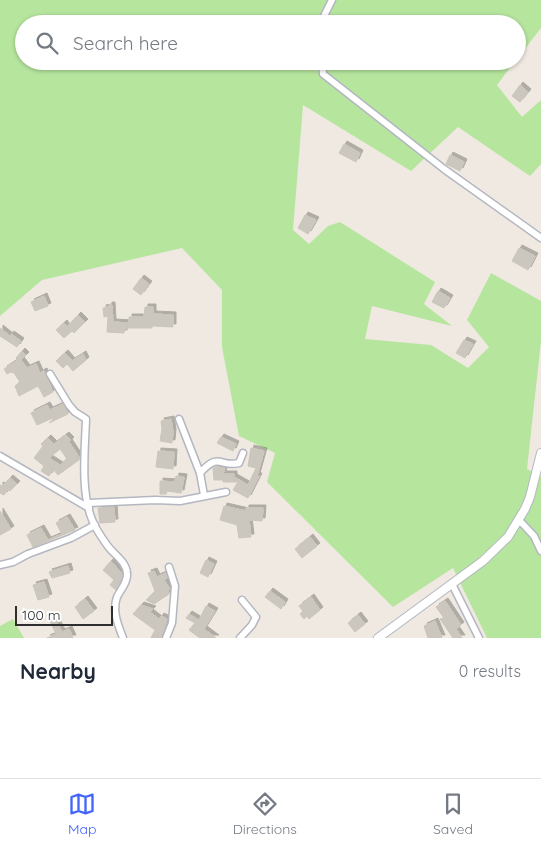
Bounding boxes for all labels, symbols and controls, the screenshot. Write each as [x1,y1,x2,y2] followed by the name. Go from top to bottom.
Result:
[15,15,526,70] search box
[33,29,61,57] icon: search
[73,31,178,55] text: Search here
[15,603,112,626] scale bar
[22,606,60,624] text: 100 m
[20,658,96,684] text: Nearby
[459,661,521,681] text: 0 results
[68,790,97,838] tab: Map
[233,790,297,838] tab: Directions
[433,790,473,838] tab: Saved

